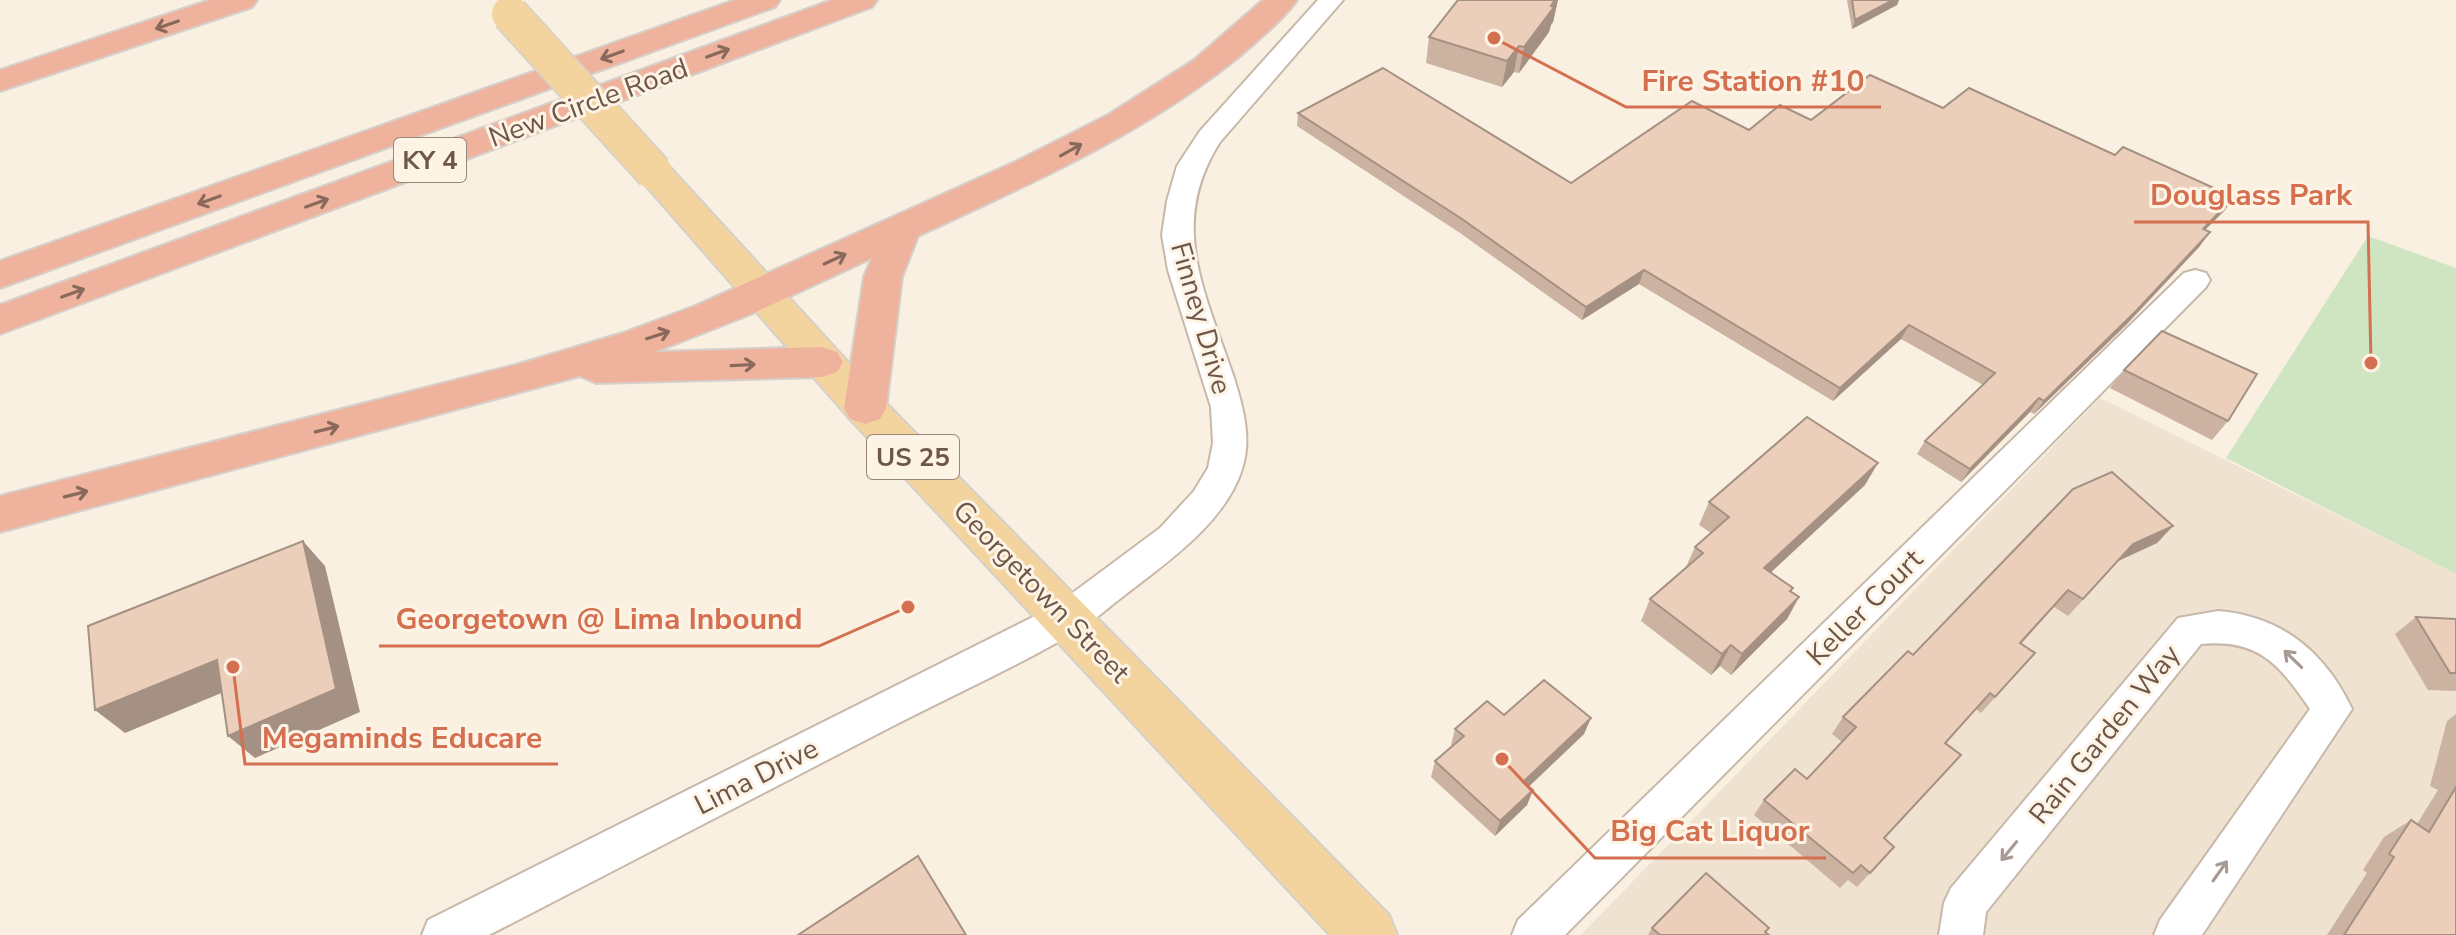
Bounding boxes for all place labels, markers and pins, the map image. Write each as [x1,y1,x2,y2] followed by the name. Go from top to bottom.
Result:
[1626,53,1881,107] callout: Fire Station #10
[2134,168,2368,222] callout: Douglass Park
[379,592,819,646] callout: Georgetown @ Lima Inbound
[245,710,558,764] callout: Megaminds Educare
[1595,804,1826,858] callout: Big Cat Liquor

